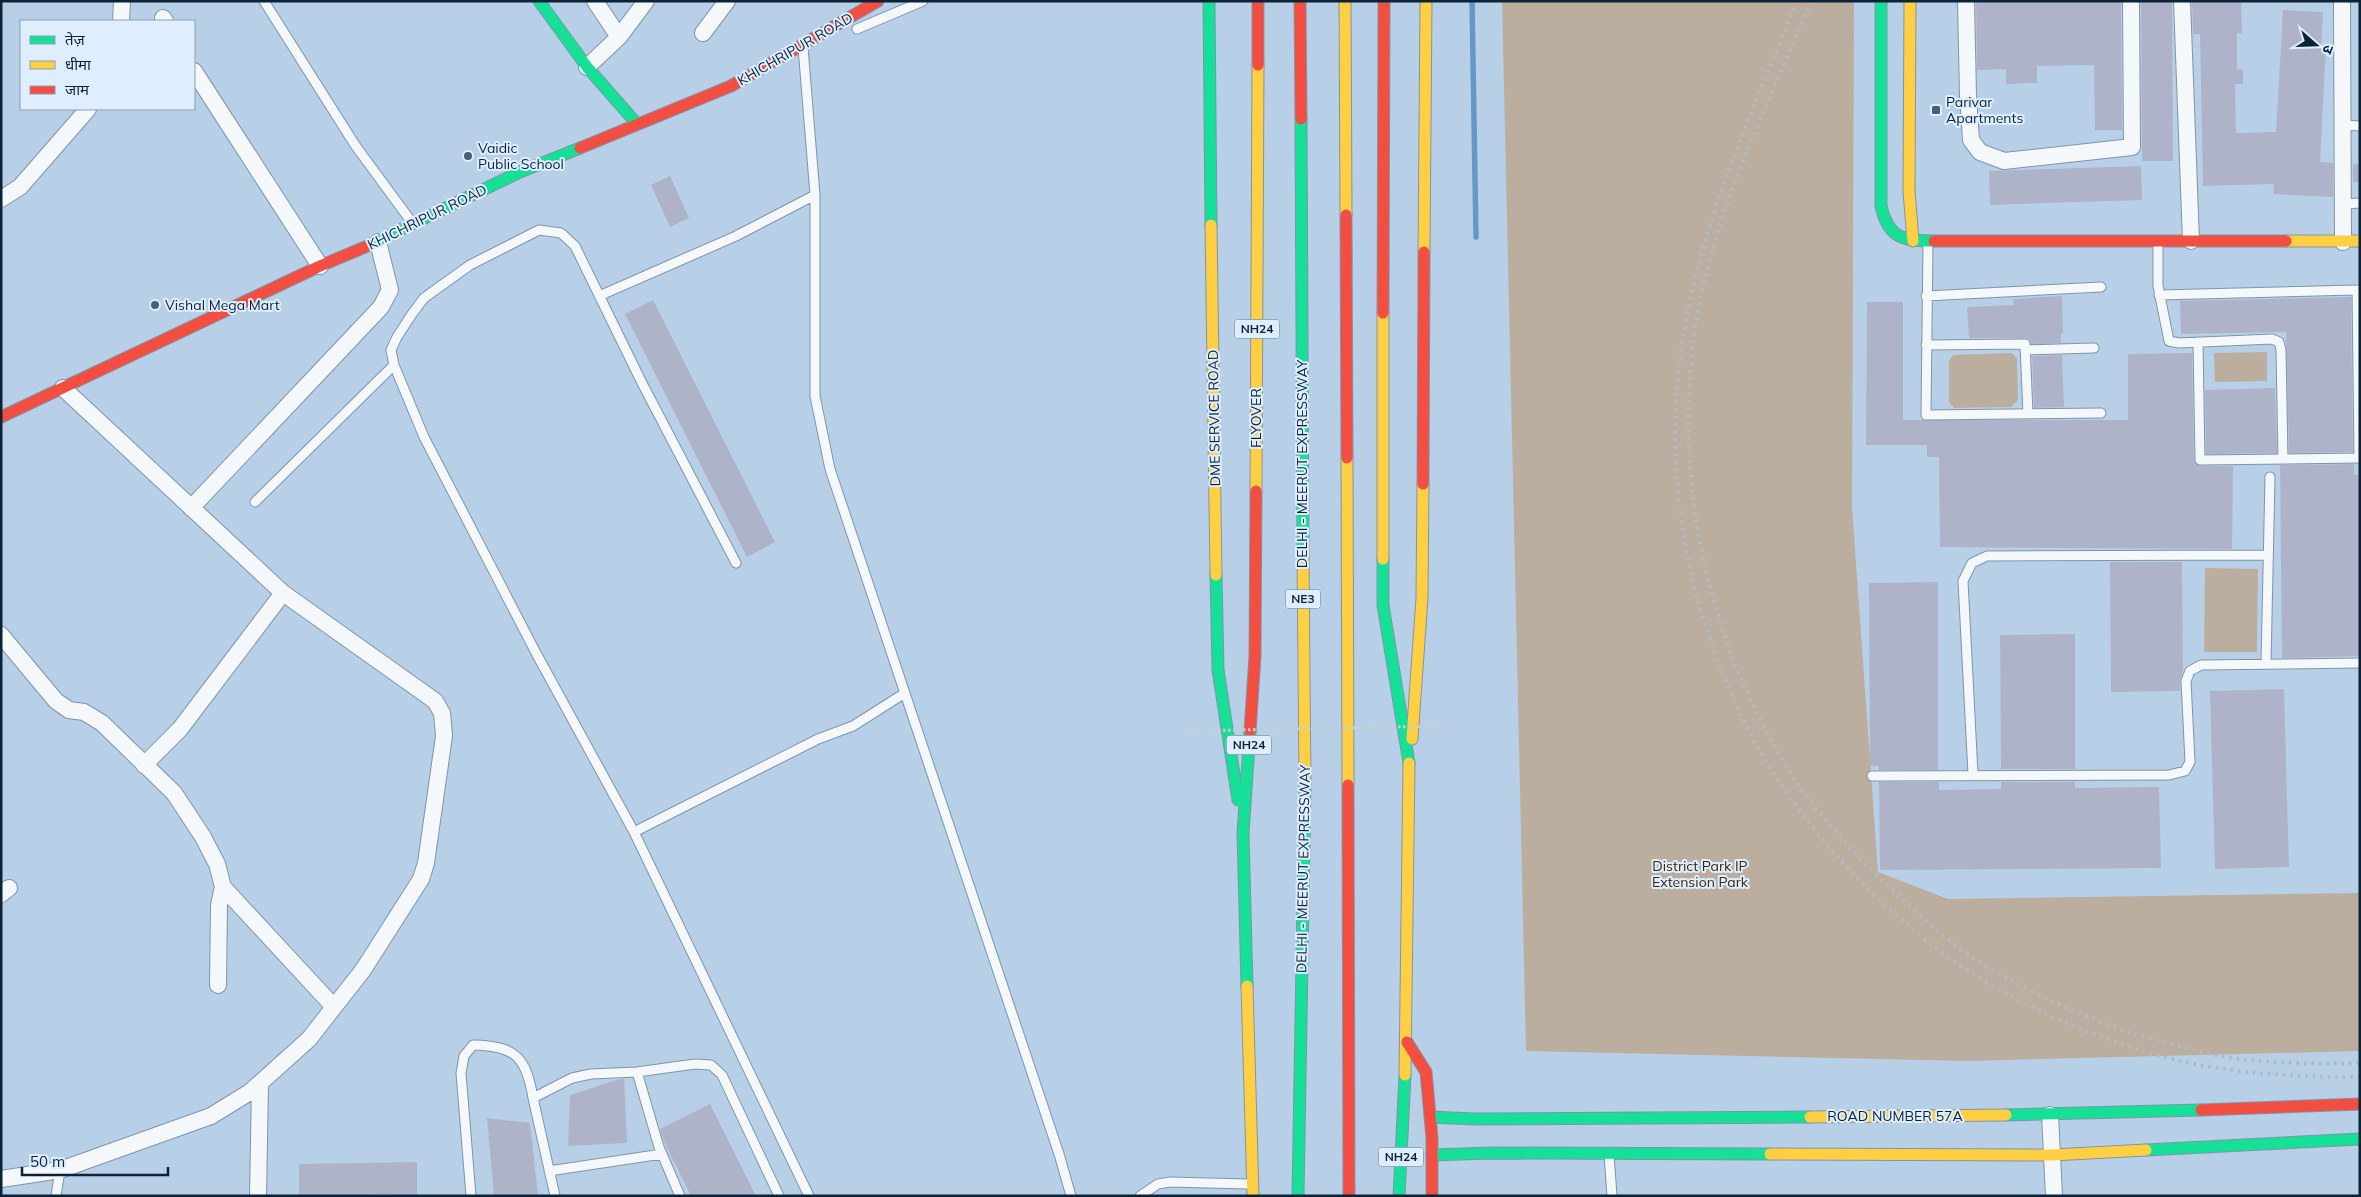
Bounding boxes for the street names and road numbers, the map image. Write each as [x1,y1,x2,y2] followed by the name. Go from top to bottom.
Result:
[734,9,856,89] street label: KHICHRIPUR ROAD
[364,180,490,254] street label: KHICHRIPUR ROAD
[1234,320,1280,338] road number: NH24
[1204,350,1224,486] street label: DME SERVICE ROAD
[1293,359,1311,568] street label: DELHI - MEERUT EXPRESSWAY
[1247,388,1265,448] street label: FLYOVER
[1286,590,1320,608] road number: NE3
[1226,736,1272,754] road number: NH24
[1292,764,1314,973] street label: DELHI - MEERUT EXPRESSWAY
[1827,1107,1963,1125] street label: ROAD NUMBER 57A
[1378,1148,1424,1166] road number: NH24

